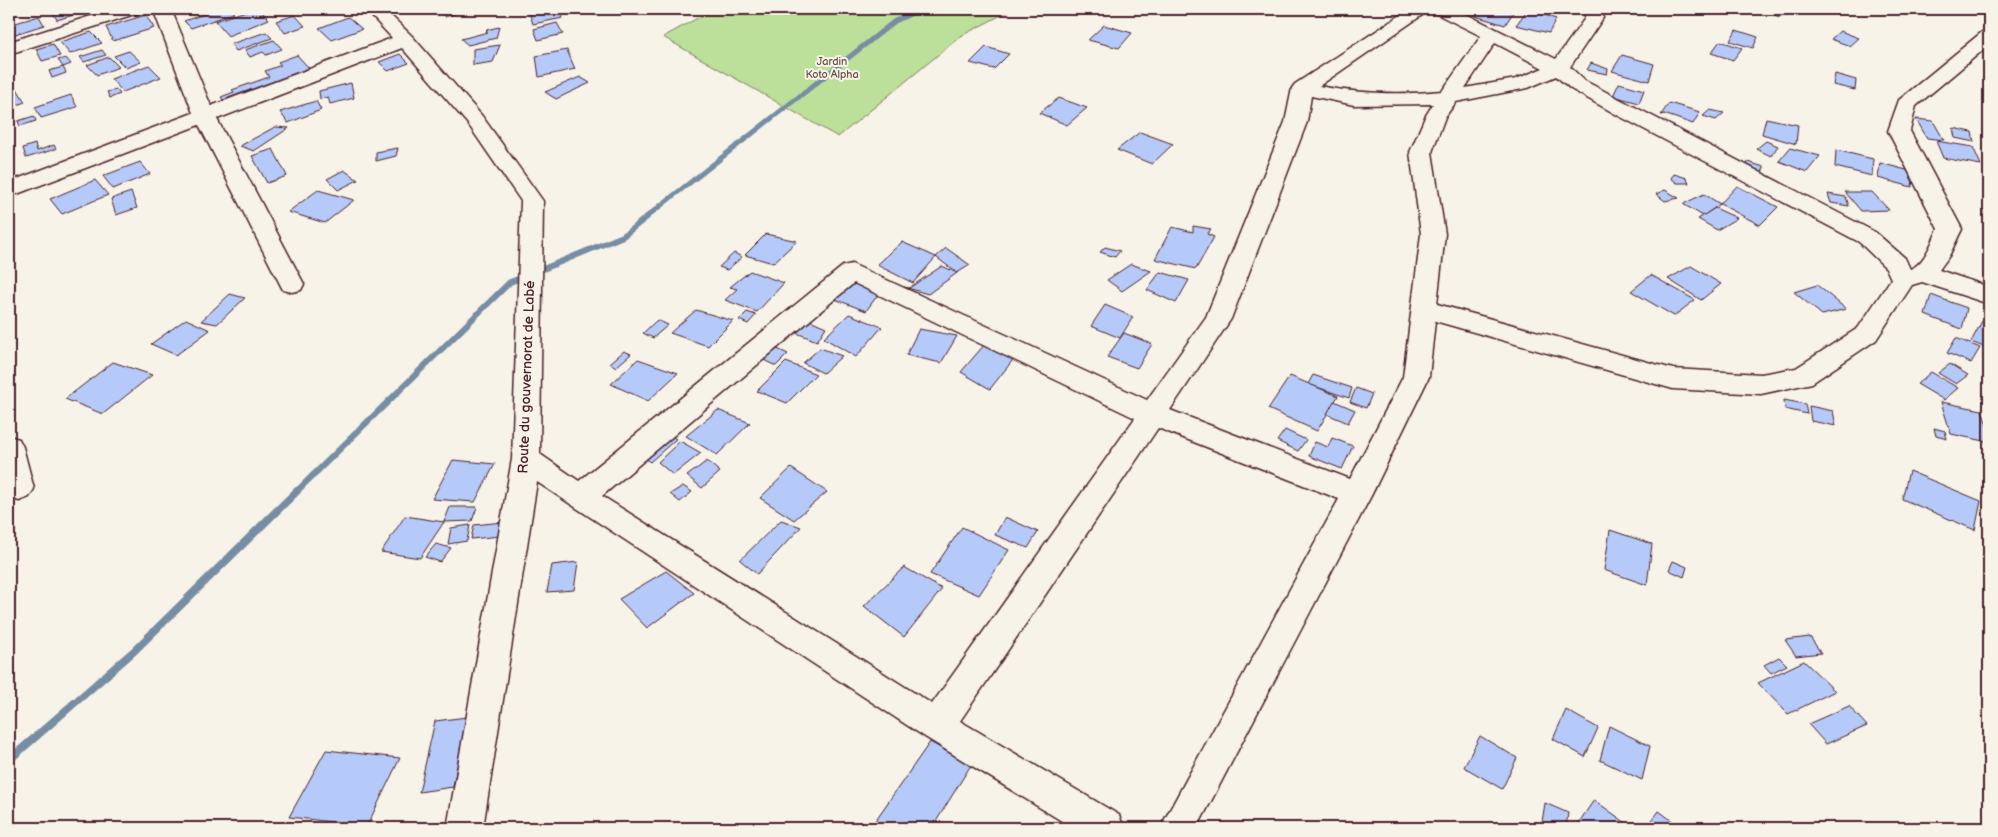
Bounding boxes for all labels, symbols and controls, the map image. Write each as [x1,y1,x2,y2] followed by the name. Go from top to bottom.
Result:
[805,55,859,81] park label: Jardin Koto Alpha
[515,280,538,474] street label: Route du gouvernorat de Labé

